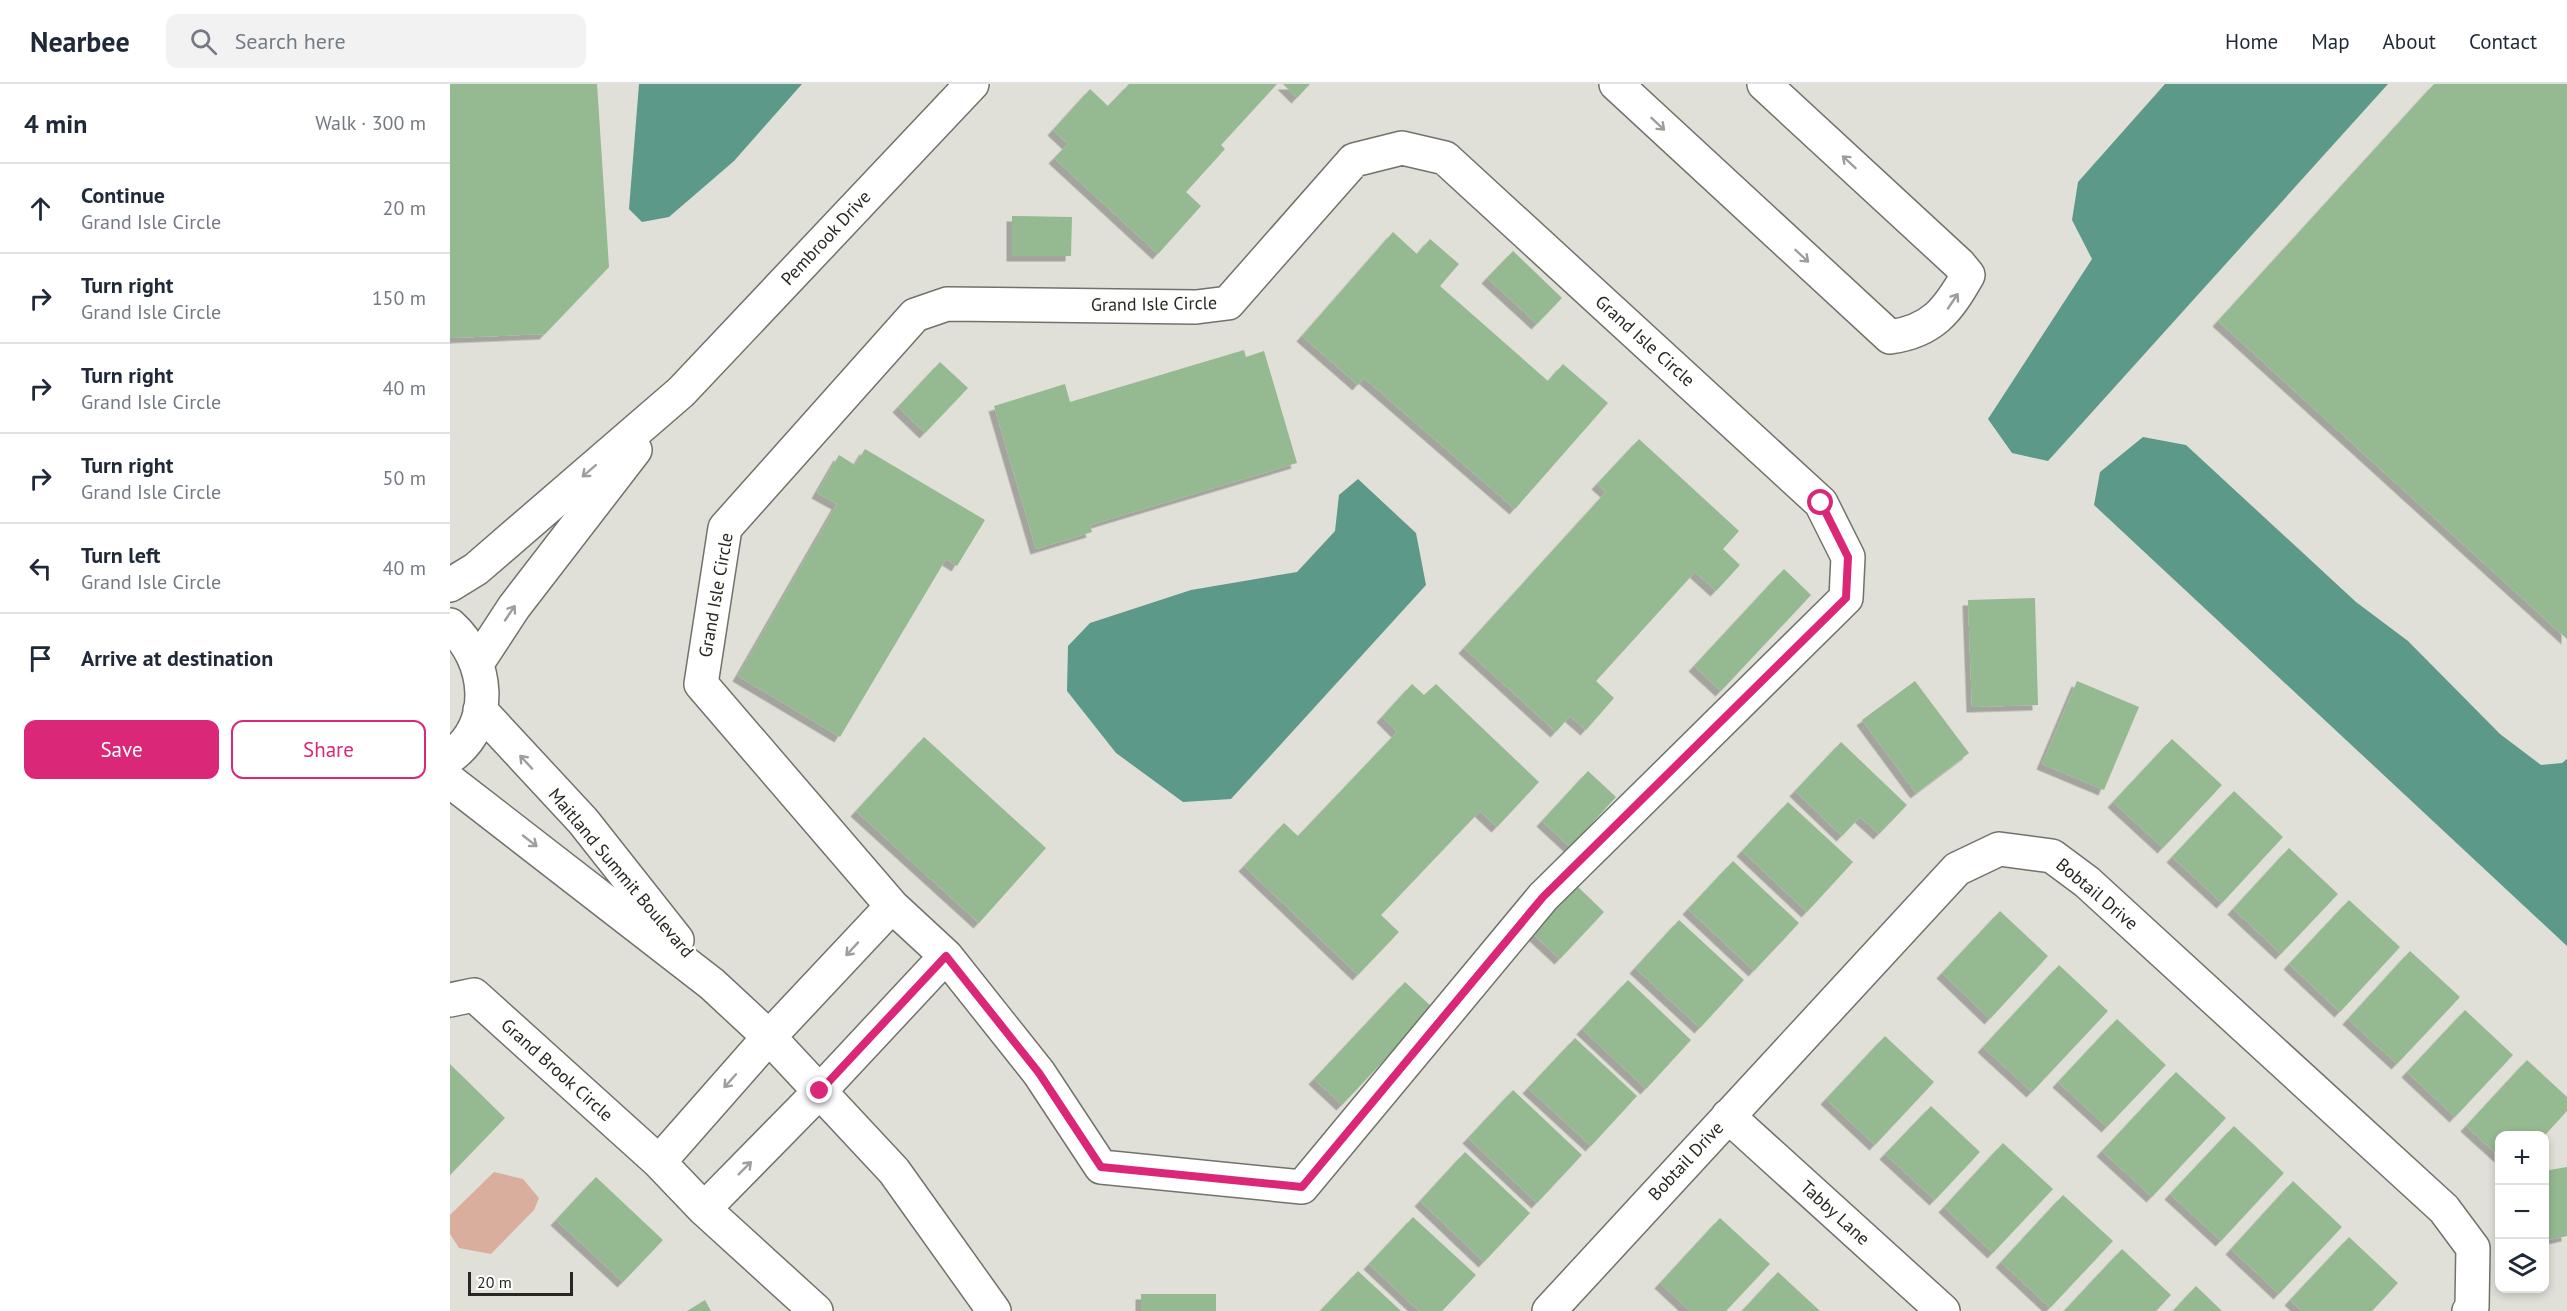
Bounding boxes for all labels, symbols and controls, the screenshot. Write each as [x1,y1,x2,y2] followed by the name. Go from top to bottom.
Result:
[166,14,586,68] search box
[30,23,130,60] text: Nearbee
[187,25,220,58] icon: search
[235,27,346,55] text: Search here
[2225,28,2278,55] text: Home
[2311,28,2350,55] text: Map
[2383,28,2436,55] text: About
[2469,28,2537,55] text: Contact
[24,107,87,140] text: 4 min
[315,110,426,136] text: Walk · 300 m
[1651,117,1666,131] one-way arrow
[1841,155,1856,169] one-way arrow
[81,181,165,209] text: Continue
[776,185,875,290] street label: Pembrook Drive
[24,192,57,225] icon: ahead
[383,195,426,221] text: 20 m
[81,209,221,235] text: Grand Isle Circle
[1794,249,1809,263] one-way arrow
[81,271,173,299] text: Turn right
[24,282,57,315] icon: right
[372,285,426,311] text: 150 m
[1591,290,1700,391] street label: Grand Isle Circle
[1091,291,1217,316] street label: Grand Isle Circle
[1947,293,1959,310] one-way arrow
[81,299,221,325] text: Grand Isle Circle
[81,361,173,389] text: Turn right
[24,372,57,405] icon: right
[383,375,426,401] text: 40 m
[81,389,221,415] text: Grand Isle Circle
[81,451,173,479] text: Turn right
[24,462,57,495] icon: right
[582,464,597,478] one-way arrow
[383,465,426,491] text: 50 m
[81,479,221,505] text: Grand Isle Circle
[1807,489,1833,515] route start
[693,531,738,659] street label: Grand Isle Circle
[81,541,161,569] text: Turn left
[24,552,57,585] icon: left
[383,555,426,581] text: 40 m
[81,569,221,595] text: Grand Isle Circle
[504,606,516,622] one-way arrow
[24,642,57,675] icon: arrive
[81,644,273,672] text: Arrive at destination
[24,720,219,779] button: Save
[231,720,426,779] button: Share
[519,754,533,769] one-way arrow
[544,783,699,962] street label: Maitland Summit Boulevard
[522,835,538,848] one-way arrow
[2052,853,2143,935] street label: Bobtail Drive
[845,941,859,956] one-way arrow
[497,1013,618,1126] street label: Grand Brook Circle
[723,1073,737,1088] one-way arrow
[806,1077,832,1103] route end
[1643,1116,1728,1205] street label: Bobtail Drive
[2495,1131,2549,1293] map controls
[2495,1131,2549,1185] button: +
[737,1160,752,1175] one-way arrow
[1796,1175,1875,1250] street label: Tabby Lane
[2495,1185,2549,1239] button: −
[2495,1239,2549,1293] button: layers
[468,1269,573,1296] scale bar
[477,1272,512,1292] text: 20 m

